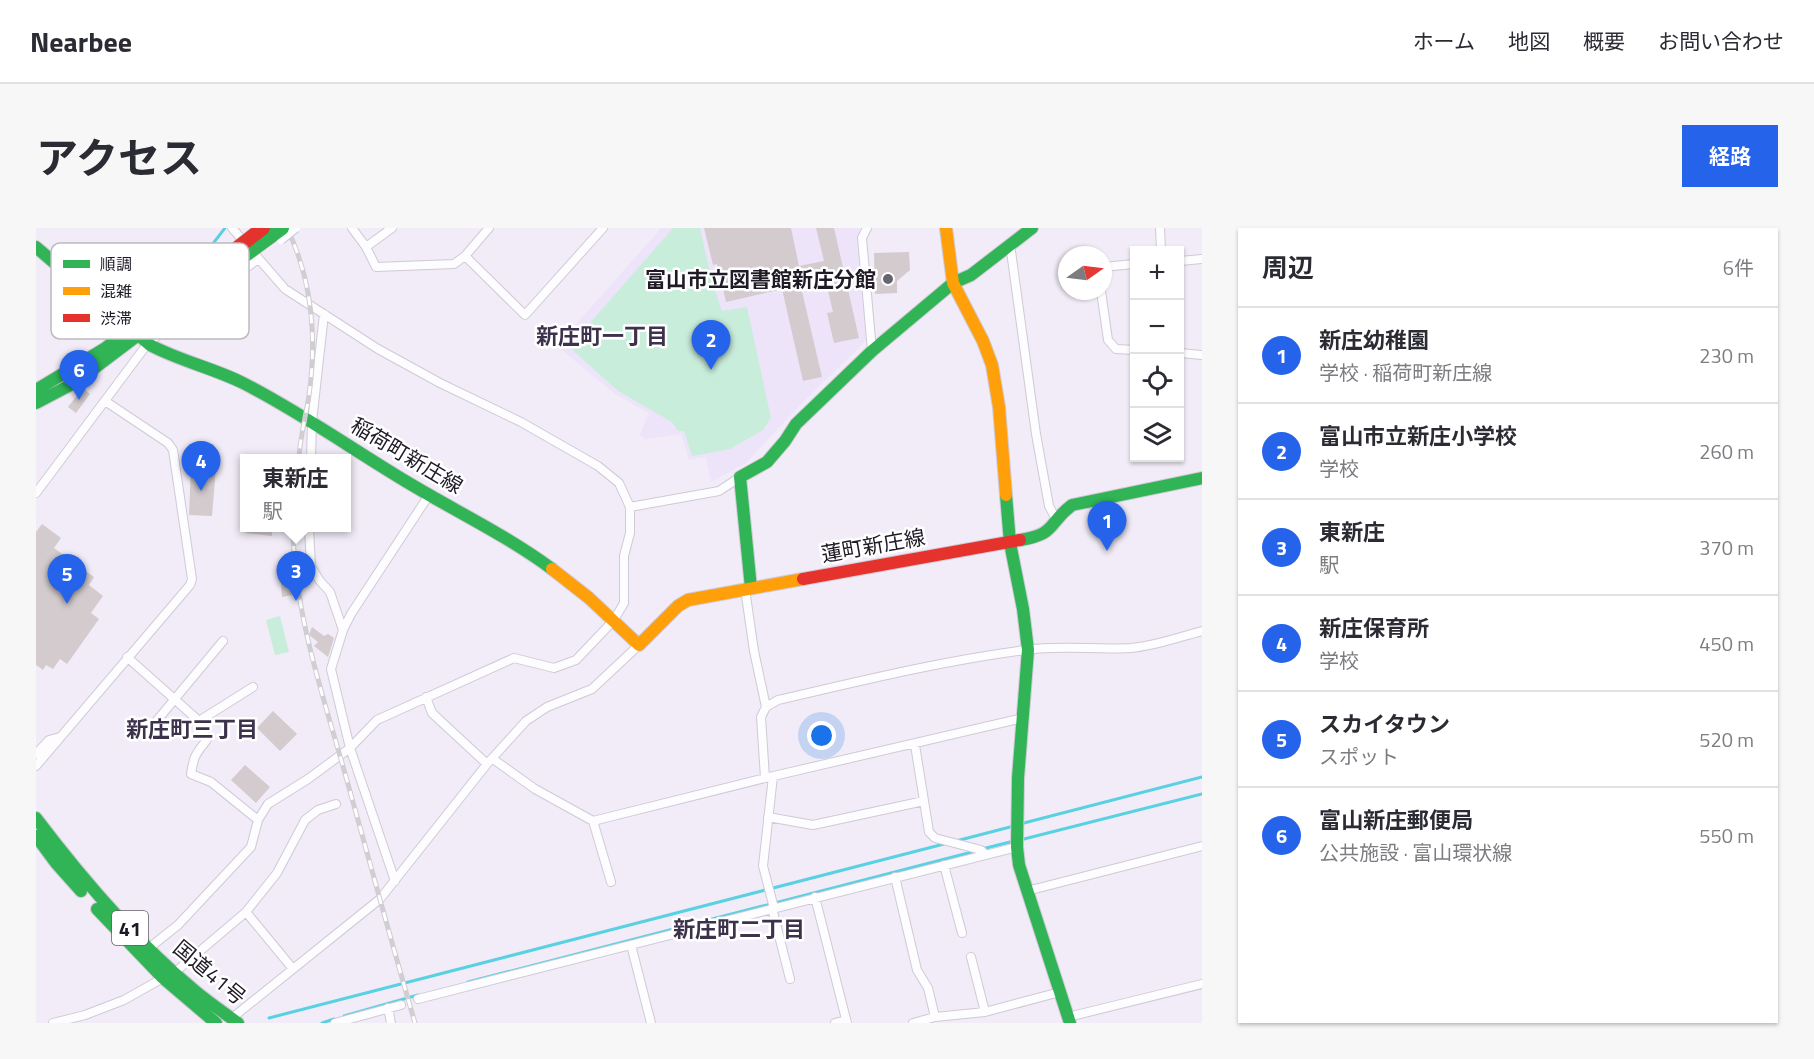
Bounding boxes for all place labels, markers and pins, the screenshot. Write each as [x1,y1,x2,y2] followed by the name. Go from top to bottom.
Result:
[645,263,876,295] place label: 富山市立図書館新庄分館
[881,272,895,286] marker: 富山市立図書館新庄分館
[692,320,730,370] pin: 2
[60,350,99,400] pin: 6
[182,442,220,491] pin: 4
[1088,502,1126,551] pin: 1
[276,552,316,601] pin: 3
[48,554,87,604] pin: 5

